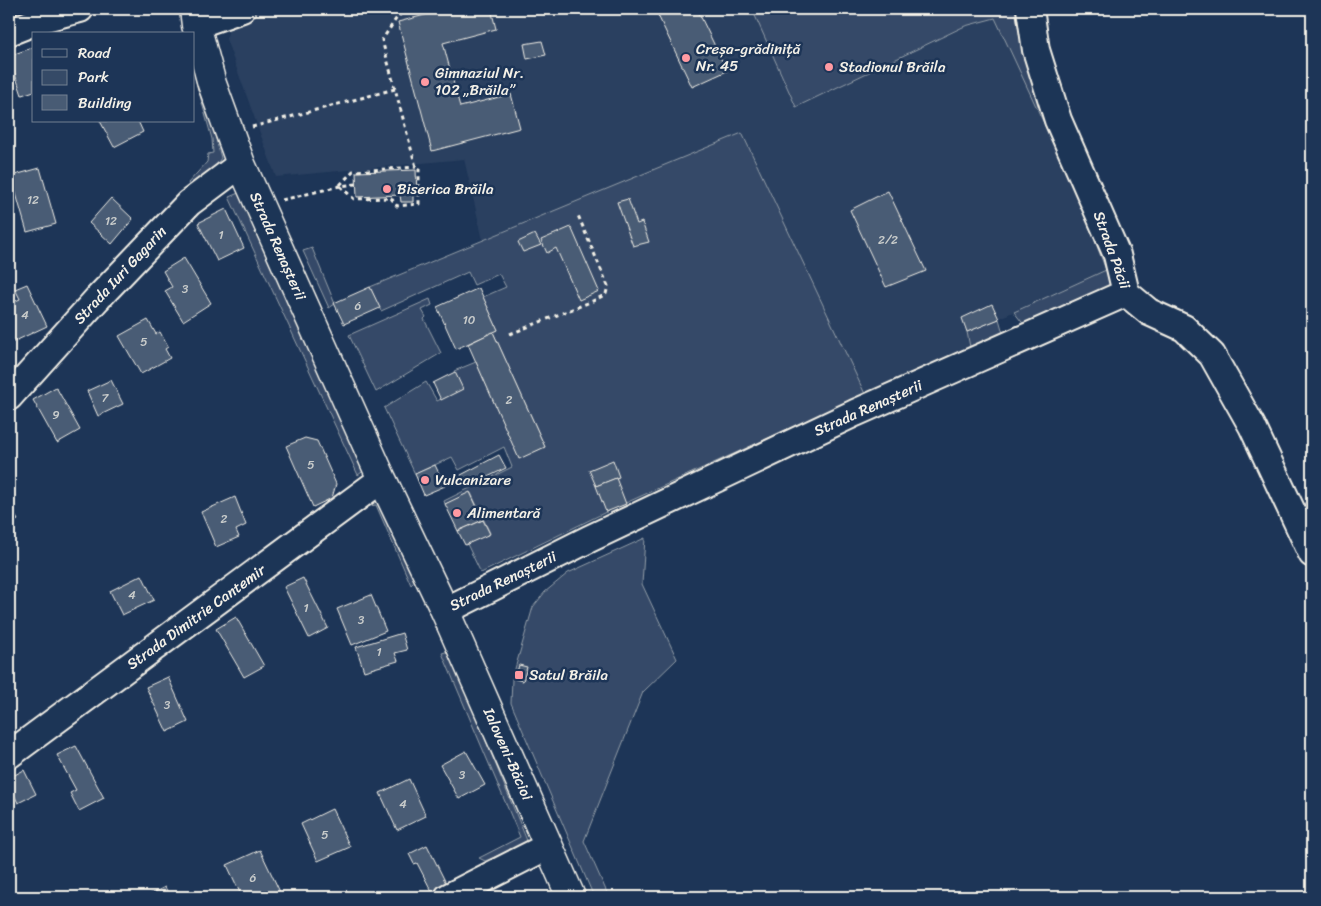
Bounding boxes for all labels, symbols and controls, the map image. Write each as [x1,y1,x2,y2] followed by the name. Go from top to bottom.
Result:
[32,32,195,122] legend
[696,36,801,79] place label: Creșa-grădiniță Nr. 45
[78,40,111,66] text: Road
[680,52,692,64] marker: Creșa-grădiniță Nr. 45
[839,54,946,80] place label: Stadionul Brăila
[435,60,524,103] place label: Gimnaziul Nr. 102 „Brăila”
[823,61,835,73] marker: Stadionul Brăila
[78,64,109,90] text: Park
[419,76,431,88] marker: Gimnaziul Nr. 102 „Brăila”
[78,90,132,116] text: Building
[397,176,494,202] place label: Biserica Brăila
[381,183,393,195] marker: Biserica Brăila
[242,187,314,305] street label: Strada Renașterii
[27,189,39,211] house number: 12
[1086,207,1138,293] street label: Strada Păcii
[105,210,117,232] house number: 12
[67,219,173,331] street label: Strada Iuri Gagarin
[218,224,224,246] house number: 1
[878,229,898,251] house number: 2/2
[182,278,189,300] house number: 3
[355,295,362,317] house number: 6
[21,304,29,326] house number: 4
[463,309,476,331] house number: 10
[140,331,148,353] house number: 5
[809,372,927,444] street label: Strada Renașterii
[102,387,110,409] house number: 7
[506,389,513,411] house number: 2
[52,404,60,426] house number: 9
[307,454,315,476] house number: 5
[435,467,511,493] place label: Vulcanizare
[419,474,431,486] marker: Vulcanizare
[466,500,541,526] place label: Alimentară
[451,507,463,519] marker: Alimentară
[221,508,228,530] house number: 2
[445,543,562,618] street label: Strada Renașterii
[121,557,272,677] street label: Strada Dimitrie Cantemir
[128,584,136,606] house number: 4
[303,597,309,619] house number: 1
[358,609,365,631] house number: 3
[376,641,382,663] house number: 1
[529,662,608,688] place label: Satul Brăila
[513,669,525,681] marker: Satul Brăila
[164,694,171,716] house number: 3
[476,703,540,805] street label: Ialoveni-Băcioi
[459,764,466,786] house number: 3
[399,793,407,815] house number: 4
[321,824,329,846] house number: 5
[250,867,257,889] house number: 6

